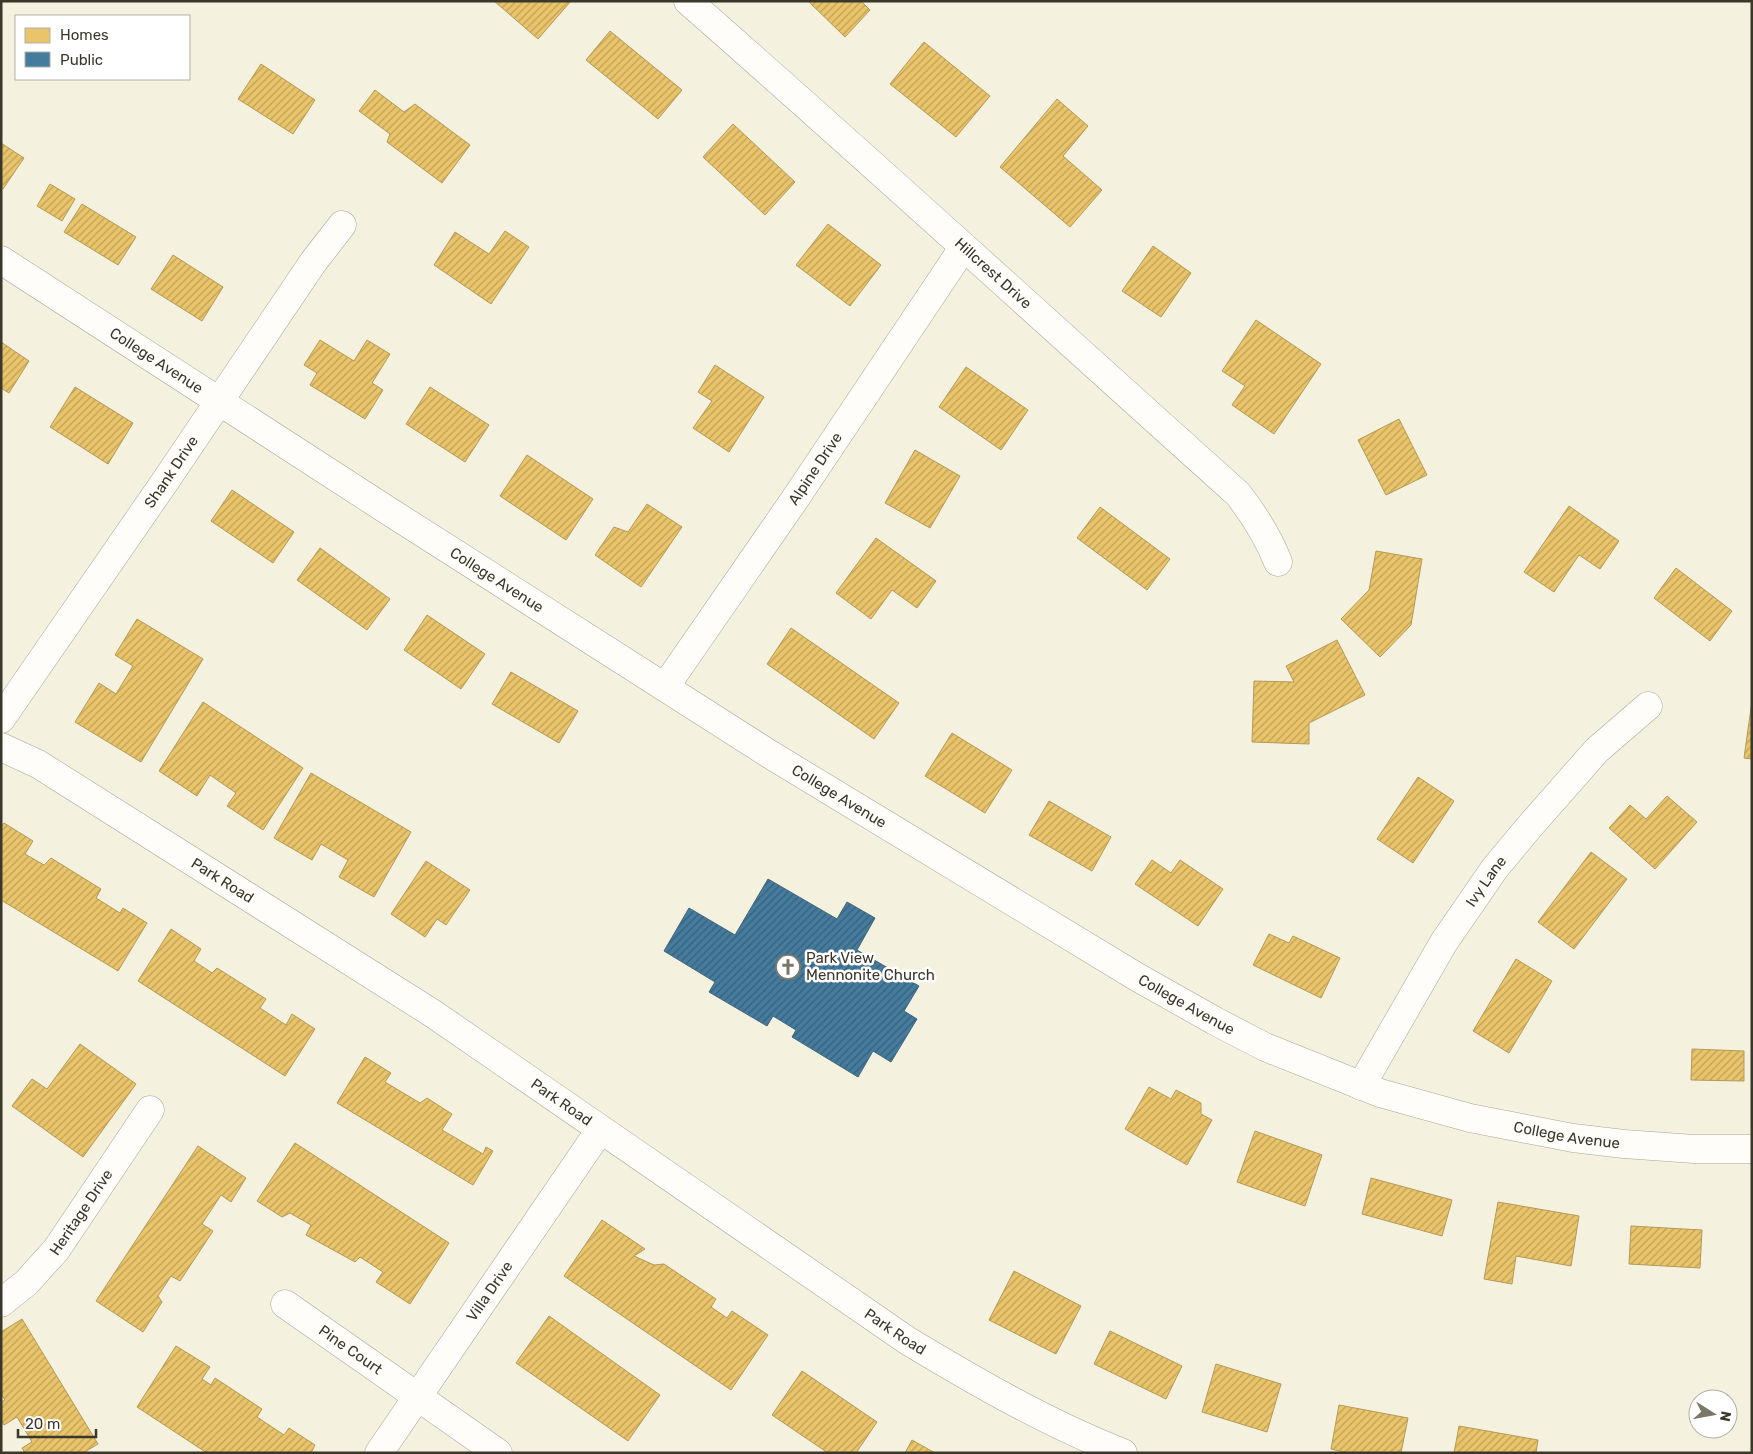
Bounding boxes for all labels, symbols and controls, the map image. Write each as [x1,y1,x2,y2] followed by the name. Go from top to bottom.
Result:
[15,15,190,80] legend
[60,26,109,44] text: Homes
[60,51,103,69] text: Public
[951,234,1035,313] street label: Hillcrest Drive
[106,324,206,397] street label: College Avenue
[785,429,846,509] street label: Alpine Drive
[140,433,202,512] street label: Shank Drive
[447,543,547,617] street label: College Avenue
[788,761,890,832] street label: College Avenue
[1462,852,1510,910] street label: Ivy Lane
[188,854,257,907] street label: Park Road
[806,949,935,984] place label: Park View Mennonite Church
[775,954,801,980] church icon: Park View Mennonite Church
[1135,971,1238,1039] street label: College Avenue
[527,1075,596,1130] street label: Park Road
[1512,1118,1621,1152] street label: College Avenue
[46,1166,117,1259] street label: Heritage Drive
[463,1258,517,1325] street label: Villa Drive
[861,1305,929,1359] street label: Park Road
[315,1321,386,1378] street label: Pine Court
[1688,1389,1738,1439] north arrow
[18,1406,95,1438] scale bar
[1716,1410,1735,1423] text: N
[25,1415,60,1433] text: 20 m

